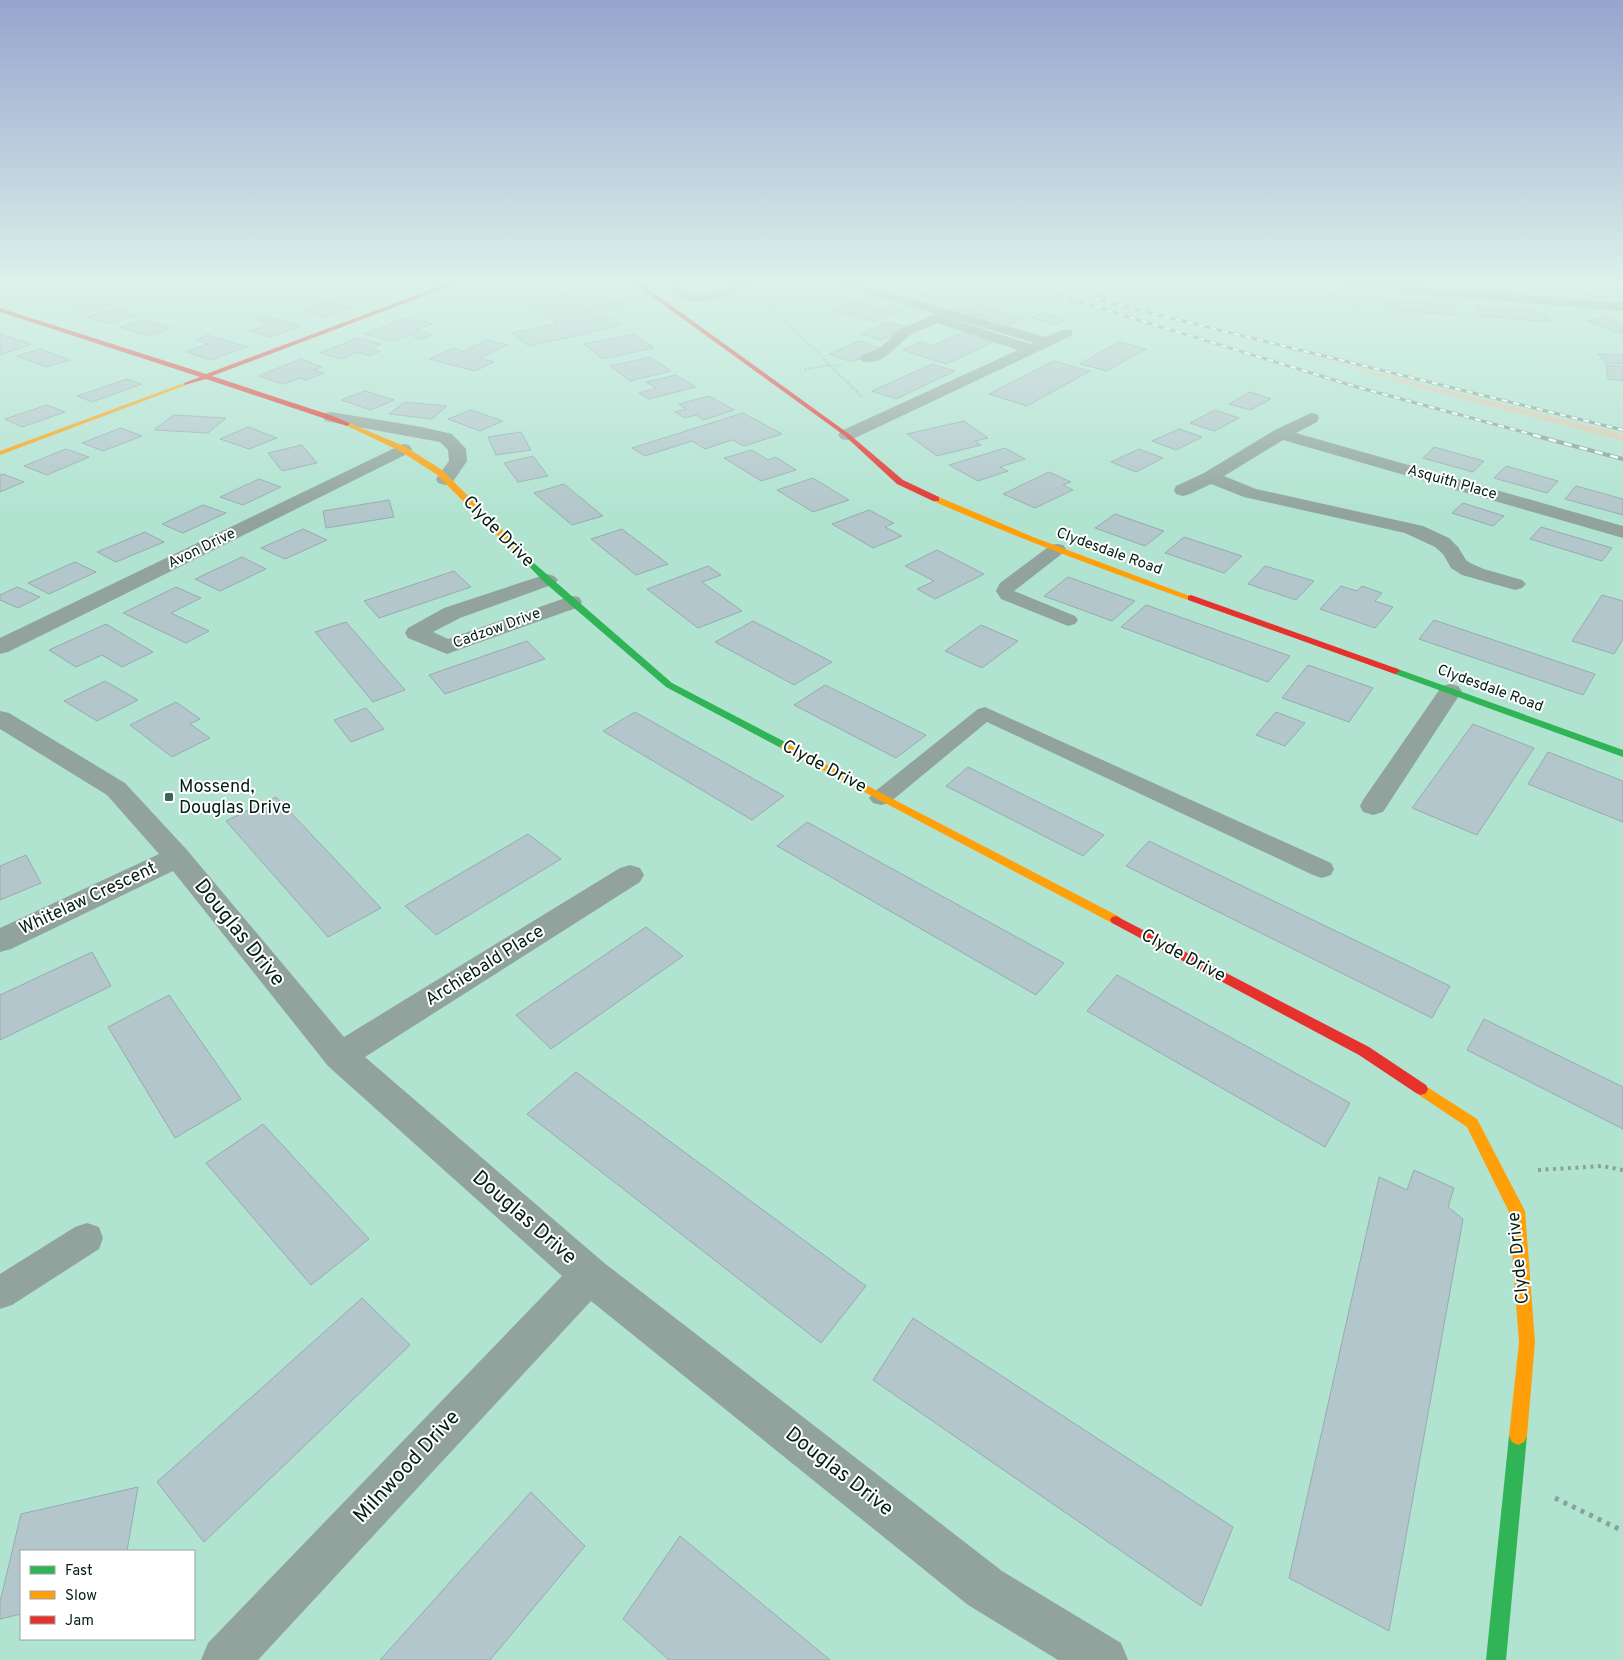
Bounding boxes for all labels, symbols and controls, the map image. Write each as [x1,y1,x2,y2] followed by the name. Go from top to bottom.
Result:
[1405,461,1499,505] street label: Asquith Place
[457,491,539,573] street label: Clyde Drive
[165,524,239,574] street label: Avon Drive
[1053,524,1165,580] street label: Clydesdale Road
[451,604,543,654] street label: Cadzow Drive
[1434,661,1546,717] street label: Clydesdale Road
[778,735,870,799] street label: Clyde Drive
[179,776,291,820] place label: Mossend, Douglas Drive
[163,791,175,803] marker: Mossend, Douglas Drive
[16,857,160,941] street label: Whitelaw Crescent
[187,874,291,992] street label: Douglas Drive
[421,920,549,1012] street label: Archiebald Place
[1137,924,1229,988] street label: Clyde Drive
[466,1165,582,1271] street label: Douglas Drive
[1503,1211,1535,1305] street label: Clyde Drive
[348,1405,466,1529] street label: Milnwood Drive
[779,1421,899,1523] street label: Douglas Drive
[20,1550,195,1640] legend
[65,1562,93,1581] text: Fast
[65,1587,97,1606] text: Slow
[65,1612,94,1631] text: Jam

